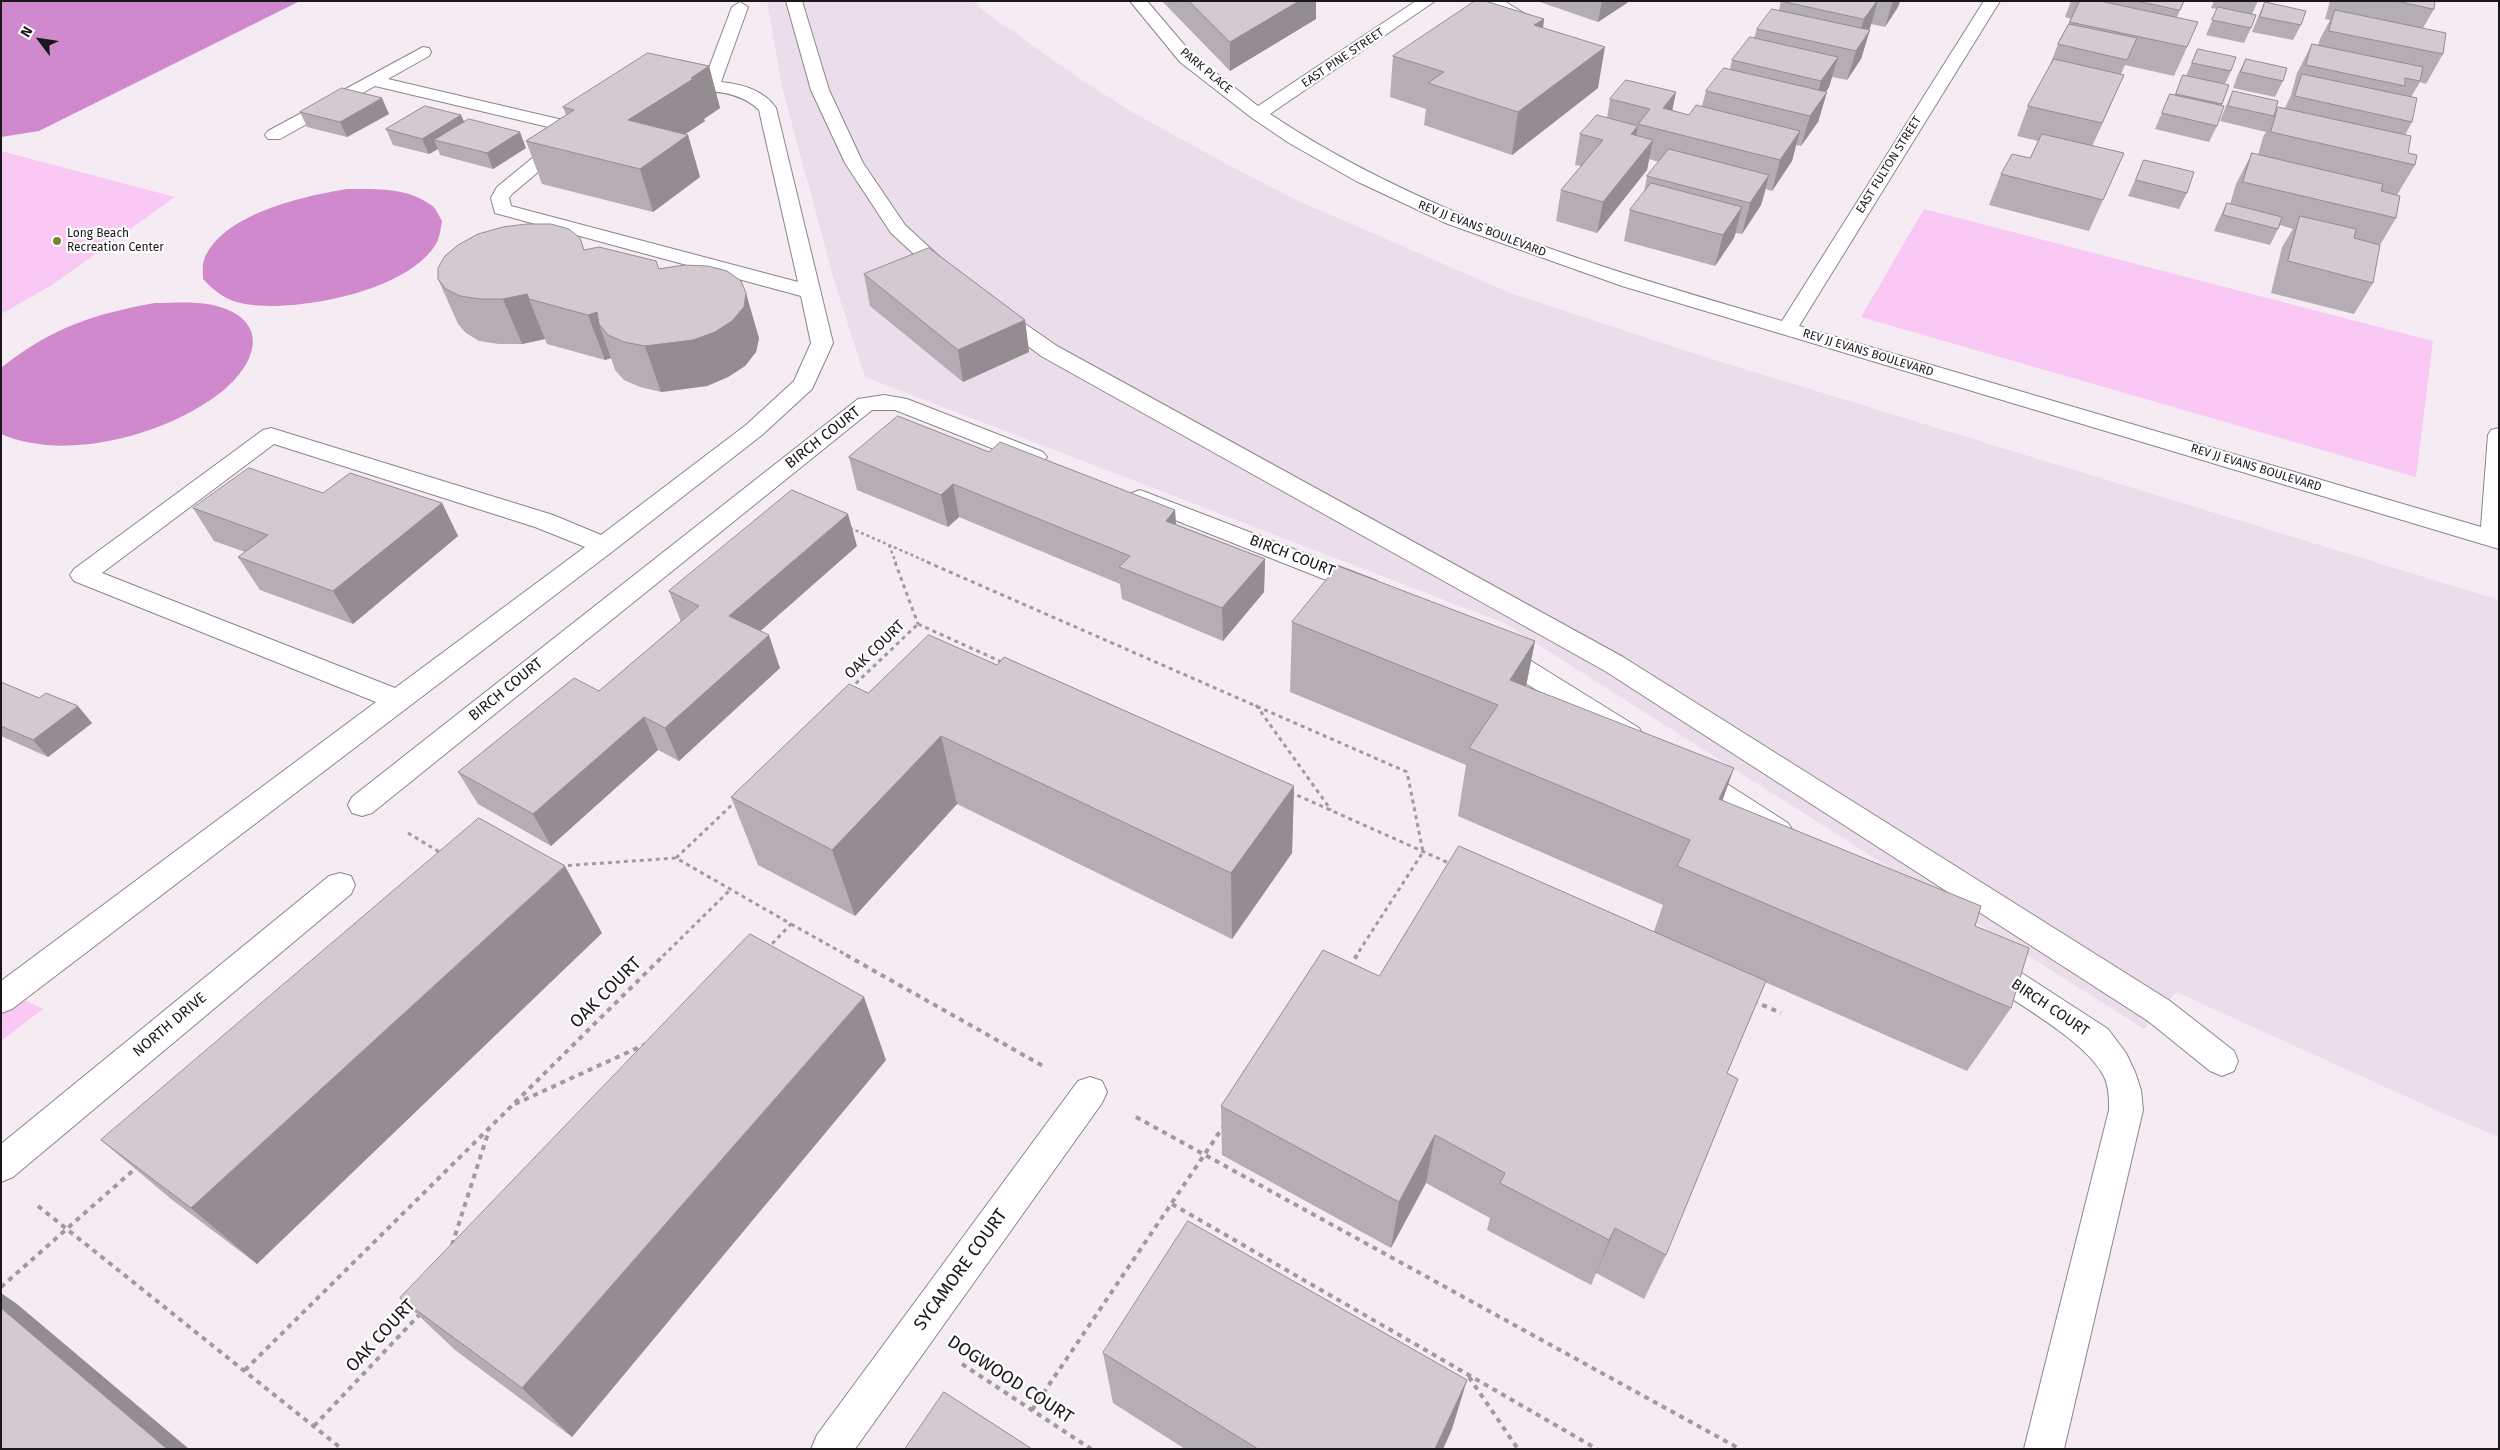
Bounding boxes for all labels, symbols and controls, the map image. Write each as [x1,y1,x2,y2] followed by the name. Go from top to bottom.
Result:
[15,15,65,65] north arrow
[17,24,36,40] text: N
[1299,25,1387,91] street label: EAST PINE STREET
[1177,45,1235,97] street label: PARK PLACE
[1853,114,1925,216] street label: EAST FULTON STREET
[1416,198,1548,260] street label: REV JJ EVANS BOULEVARD
[67,227,164,255] place label: Long Beach Recreation Center
[51,235,63,247] marker: Long Beach Recreation Center
[1801,326,1935,380] street label: REV JJ EVANS BOULEVARD
[782,403,864,473] street label: BIRCH COURT
[2189,441,2323,495] street label: REV JJ EVANS BOULEVARD
[1247,531,1337,581] street label: BIRCH COURT
[841,617,909,683] street label: OAK COURT
[465,655,547,725] street label: BIRCH COURT
[566,953,646,1033] street label: OAK COURT
[2008,975,2092,1041] street label: BIRCH COURT
[129,989,211,1061] street label: NORTH DRIVE
[910,1205,1012,1335] street label: SYCAMORE COURT
[342,1295,420,1377] street label: OAK COURT
[943,1331,1077,1429] street label: DOGWOOD COURT

